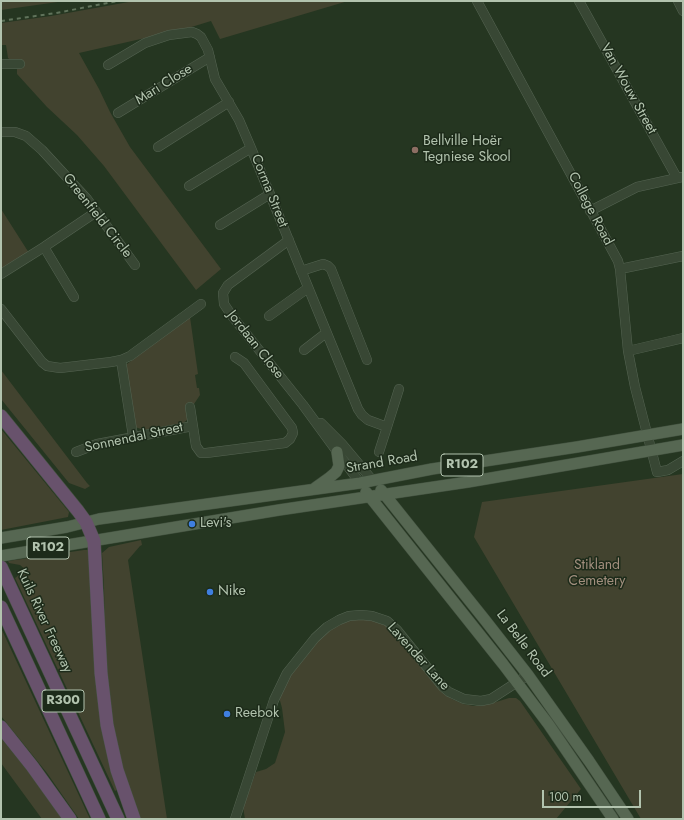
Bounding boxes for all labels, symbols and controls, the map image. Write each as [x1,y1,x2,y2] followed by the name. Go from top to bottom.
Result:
[596,41,660,137] street label: Van Wouw Street
[132,61,196,109] street label: Mari Close
[423,134,511,166] place label: Bellville Hoër Tegniese Skool
[410,145,420,155] marker: Bellville Hoër Tegniese Skool
[247,152,291,230] street label: Corma Street
[59,170,135,262] street label: Greenfield Circle
[564,170,616,248] street label: College Road
[223,307,287,383] street label: Jordaan Close
[83,419,185,457] street label: Sonnendal Street
[345,448,419,478] street label: Strand Road
[441,454,483,476] road number: R102
[200,516,231,532] place label: Levi's
[187,519,197,529] marker: Levi's
[27,537,69,559] road number: R102
[569,558,625,590] park label: Stikland Cemetery
[12,566,76,676] street label: Kuils River Freeway
[218,584,246,600] place label: Nike
[205,587,215,597] marker: Nike
[492,607,554,681] street label: La Belle Road
[383,620,453,694] street label: Lavender Lane
[42,690,84,712] road number: R300
[235,706,279,722] place label: Reebok
[222,709,232,719] marker: Reebok
[544,782,643,808] scale bar
[549,788,582,806] text: 100 m

